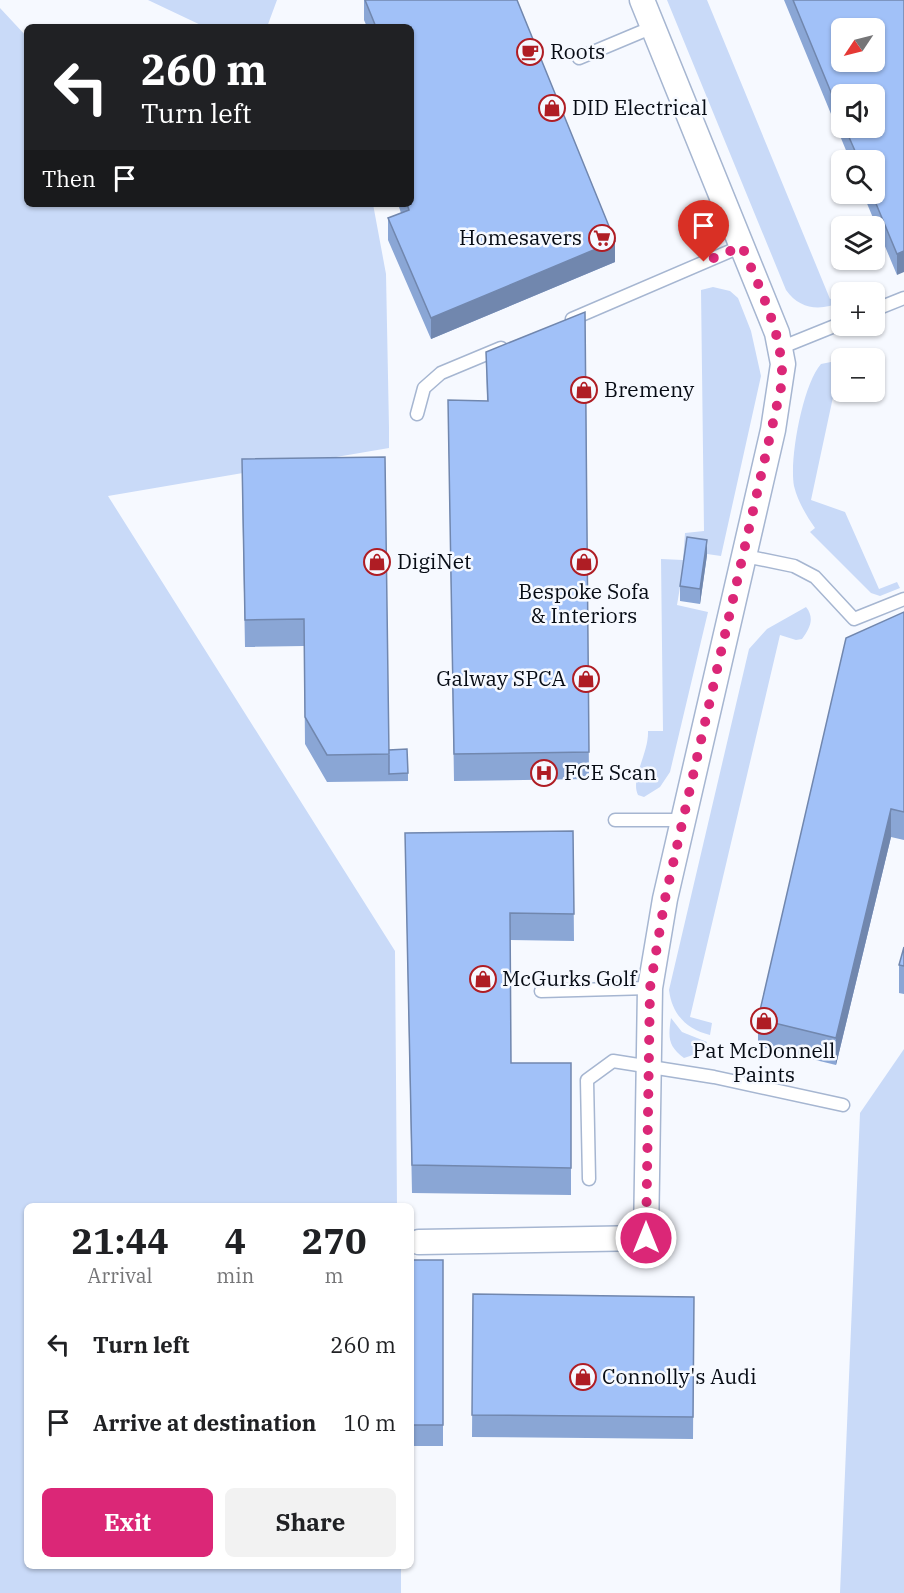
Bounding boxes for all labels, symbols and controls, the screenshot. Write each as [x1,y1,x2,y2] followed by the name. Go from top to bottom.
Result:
[831,18,885,72] north arrow
[831,18,885,402] map controls
[515,37,545,67] cafe icon: Roots
[550,37,605,65] place label: Roots
[141,42,267,97] text: 260 m
[42,48,120,126] icon: left
[831,84,885,138] button: sound
[537,93,567,123] shop icon: DID Electrical
[572,93,708,121] place label: DID Electrical
[141,95,252,130] text: Turn left
[831,150,885,204] button: search
[108,162,141,195] icon: arrive
[42,164,96,193] text: Then
[678,200,729,262] pin
[687,209,720,242] icon: arrive
[831,216,885,270] button: layers
[459,223,582,251] place label: Homesavers
[587,223,617,253] supermarket icon: Homesavers
[831,282,885,336] button: +
[831,348,885,402] button: −
[569,375,599,405] shop icon: Bremeny
[604,375,695,403] place label: Bremeny
[362,547,392,577] shop icon: DigiNet
[397,547,471,575] place label: DigiNet
[569,547,599,577] shop icon: Bespoke Sofa & Interiors
[518,577,650,629] place label: Bespoke Sofa & Interiors
[436,664,567,692] place label: Galway SPCA
[571,664,601,694] shop icon: Galway SPCA
[529,758,559,788] hospital icon: FCE Scan
[564,758,657,786] place label: FCE Scan
[468,964,498,994] shop icon: McGurks Golf
[502,964,638,992] place label: McGurks Golf
[749,1006,779,1036] shop icon: Pat McDonnell Paints
[693,1036,835,1088] place label: Pat McDonnell Paints
[614,1206,678,1270] position arrow
[71,1217,169,1264] text: 21:44
[224,1217,246,1264] text: 4
[302,1217,367,1264] text: 270
[88,1262,153,1289] text: Arrival
[216,1262,254,1289] text: min
[325,1262,344,1289] text: m
[42,1328,75,1361] icon: left
[93,1330,189,1359] text: Turn left
[330,1330,396,1359] text: 260 m
[568,1362,598,1392] shop icon: Connolly's Audi
[602,1362,757,1390] place label: Connolly's Audi
[42,1406,75,1439] icon: arrive
[93,1408,316,1437] text: Arrive at destination
[344,1408,396,1437] text: 10 m
[42,1488,213,1557] button: Exit
[225,1488,396,1557] button: Share

